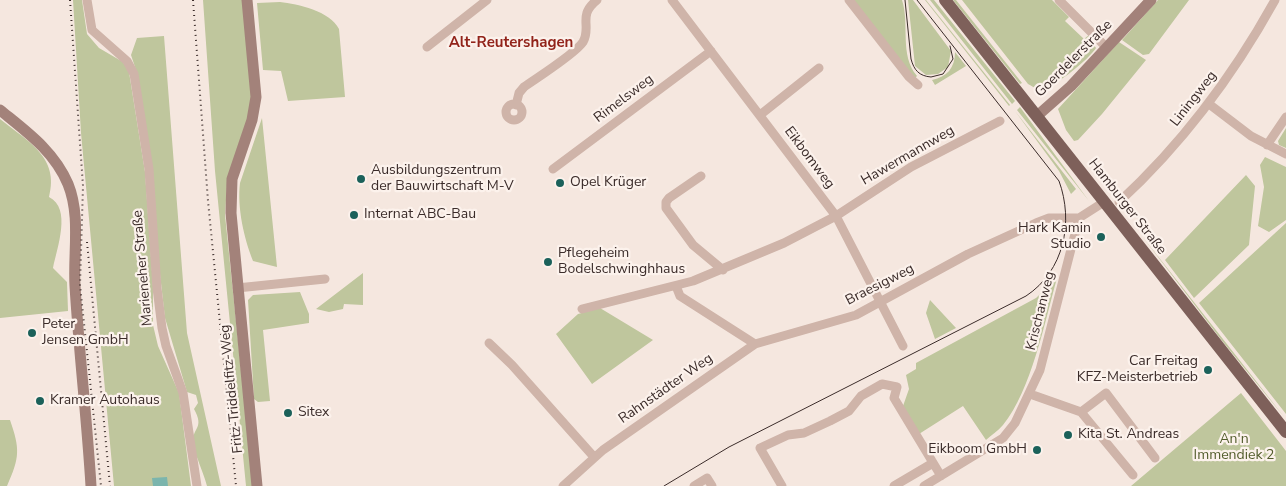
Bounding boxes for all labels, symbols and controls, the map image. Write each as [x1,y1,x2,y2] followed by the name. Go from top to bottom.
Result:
[1032,17,1116,101] street label: Goerdelerstraße
[449,34,573,52] district label: Alt-Reutershagen
[1167,68,1221,130] street label: Liningweg
[591,71,657,127] street label: Rimelsweg
[858,123,958,189] street label: Hawermannweg
[780,124,838,192] street label: Eikbomweg
[1084,156,1170,258] street label: Hamburger Straße
[371,163,514,196] place label: Ausbildungszentrum der Bauwirtschaft M-V
[355,173,367,185] marker: Ausbildungszentrum der Bauwirtschaft M-V
[570,175,646,191] place label: Opel Krüger
[554,177,566,189] marker: Opel Krüger
[364,207,476,223] place label: Internat ABC-Bau
[130,209,156,327] street label: Marieneher Straße
[348,209,360,221] marker: Internat ABC-Bau
[1018,221,1091,253] place label: Hark Kamin Studio
[1095,231,1107,243] marker: Hark Kamin Studio
[558,246,685,278] place label: Pflegeheim Bodelschwinghhaus
[542,256,554,268] marker: Pflegeheim Bodelschwinghhaus
[843,261,917,309] street label: Braesigweg
[1023,270,1059,352] street label: Krischanweg
[42,317,129,350] place label: Peter Jensen GmbH
[217,324,247,454] street label: Fritz-Triddelfitz-Weg
[26,327,38,339] marker: Peter Jensen GmbH
[616,350,716,428] street label: Rahnstädter Weg
[1077,354,1198,387] place label: Car Freitag KFZ-Meisterbetrieb
[1202,364,1214,376] marker: Car Freitag KFZ-Meisterbetrieb
[50,393,160,409] place label: Kramer Autohaus
[34,395,46,407] marker: Kramer Autohaus
[298,405,329,421] place label: Sitex
[282,407,294,419] marker: Sitex
[1078,427,1179,443] place label: Kita St. Andreas
[1062,429,1074,441] marker: Kita St. Andreas
[1194,432,1274,464] park label: An'n Immendiek 2
[928,442,1027,458] place label: Eikboom GmbH
[1031,444,1043,456] marker: Eikboom GmbH

